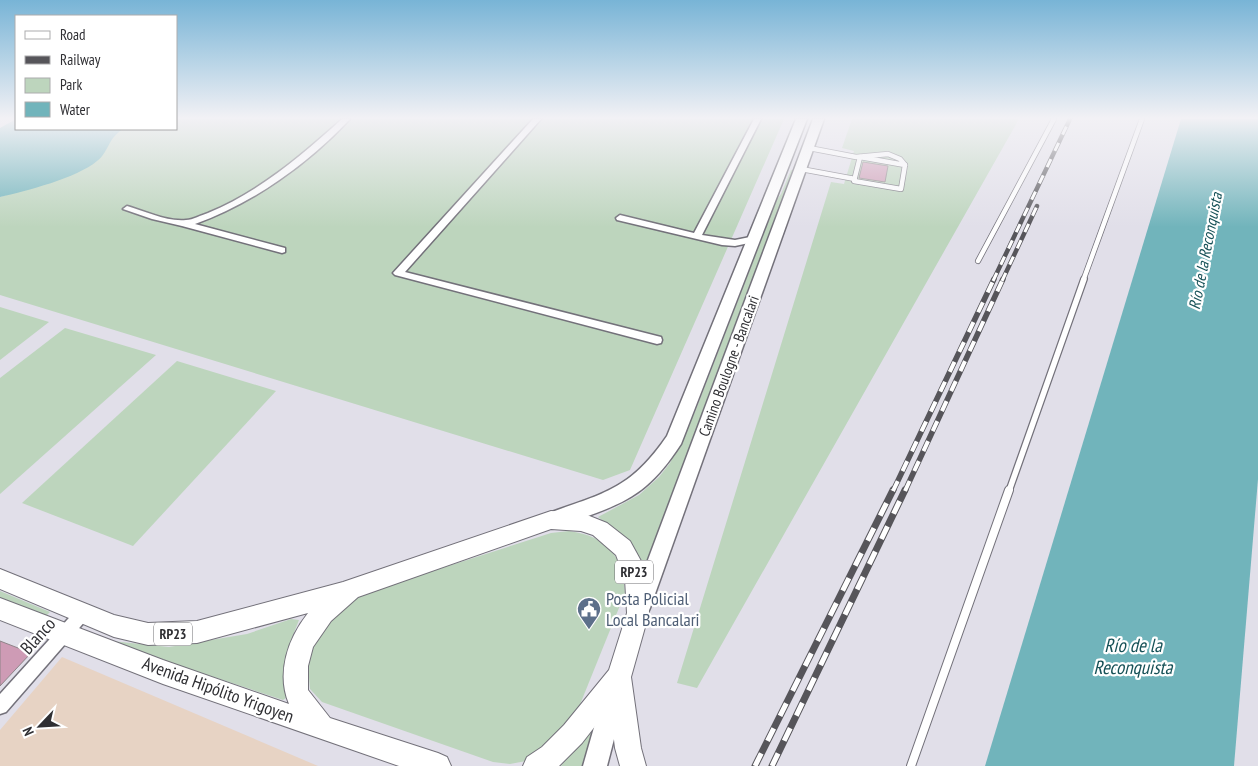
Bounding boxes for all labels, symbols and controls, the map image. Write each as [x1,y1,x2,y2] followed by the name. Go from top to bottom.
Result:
[15,15,178,130] legend
[60,25,86,44] text: Road
[60,50,101,69] text: Railway
[60,75,82,94] text: Park
[60,100,91,119] text: Water
[1184,189,1226,311] water label: Río de la Reconquista
[694,293,763,439] street label: Camino Boulogne - Bancalari
[615,560,653,584] road number: RP23
[606,587,700,631] place label: Posta Policial Local Bancalari
[576,596,602,630] public building icon: Posta Policial Local Bancalari
[15,612,60,659] street label: Blanco
[154,622,192,646] road number: RP23
[1094,633,1174,679] water label: Río de la Reconquista
[139,651,297,728] street label: Avenida Hipólito Yrigoyen
[15,701,65,751] north arrow
[18,724,38,739] text: N

